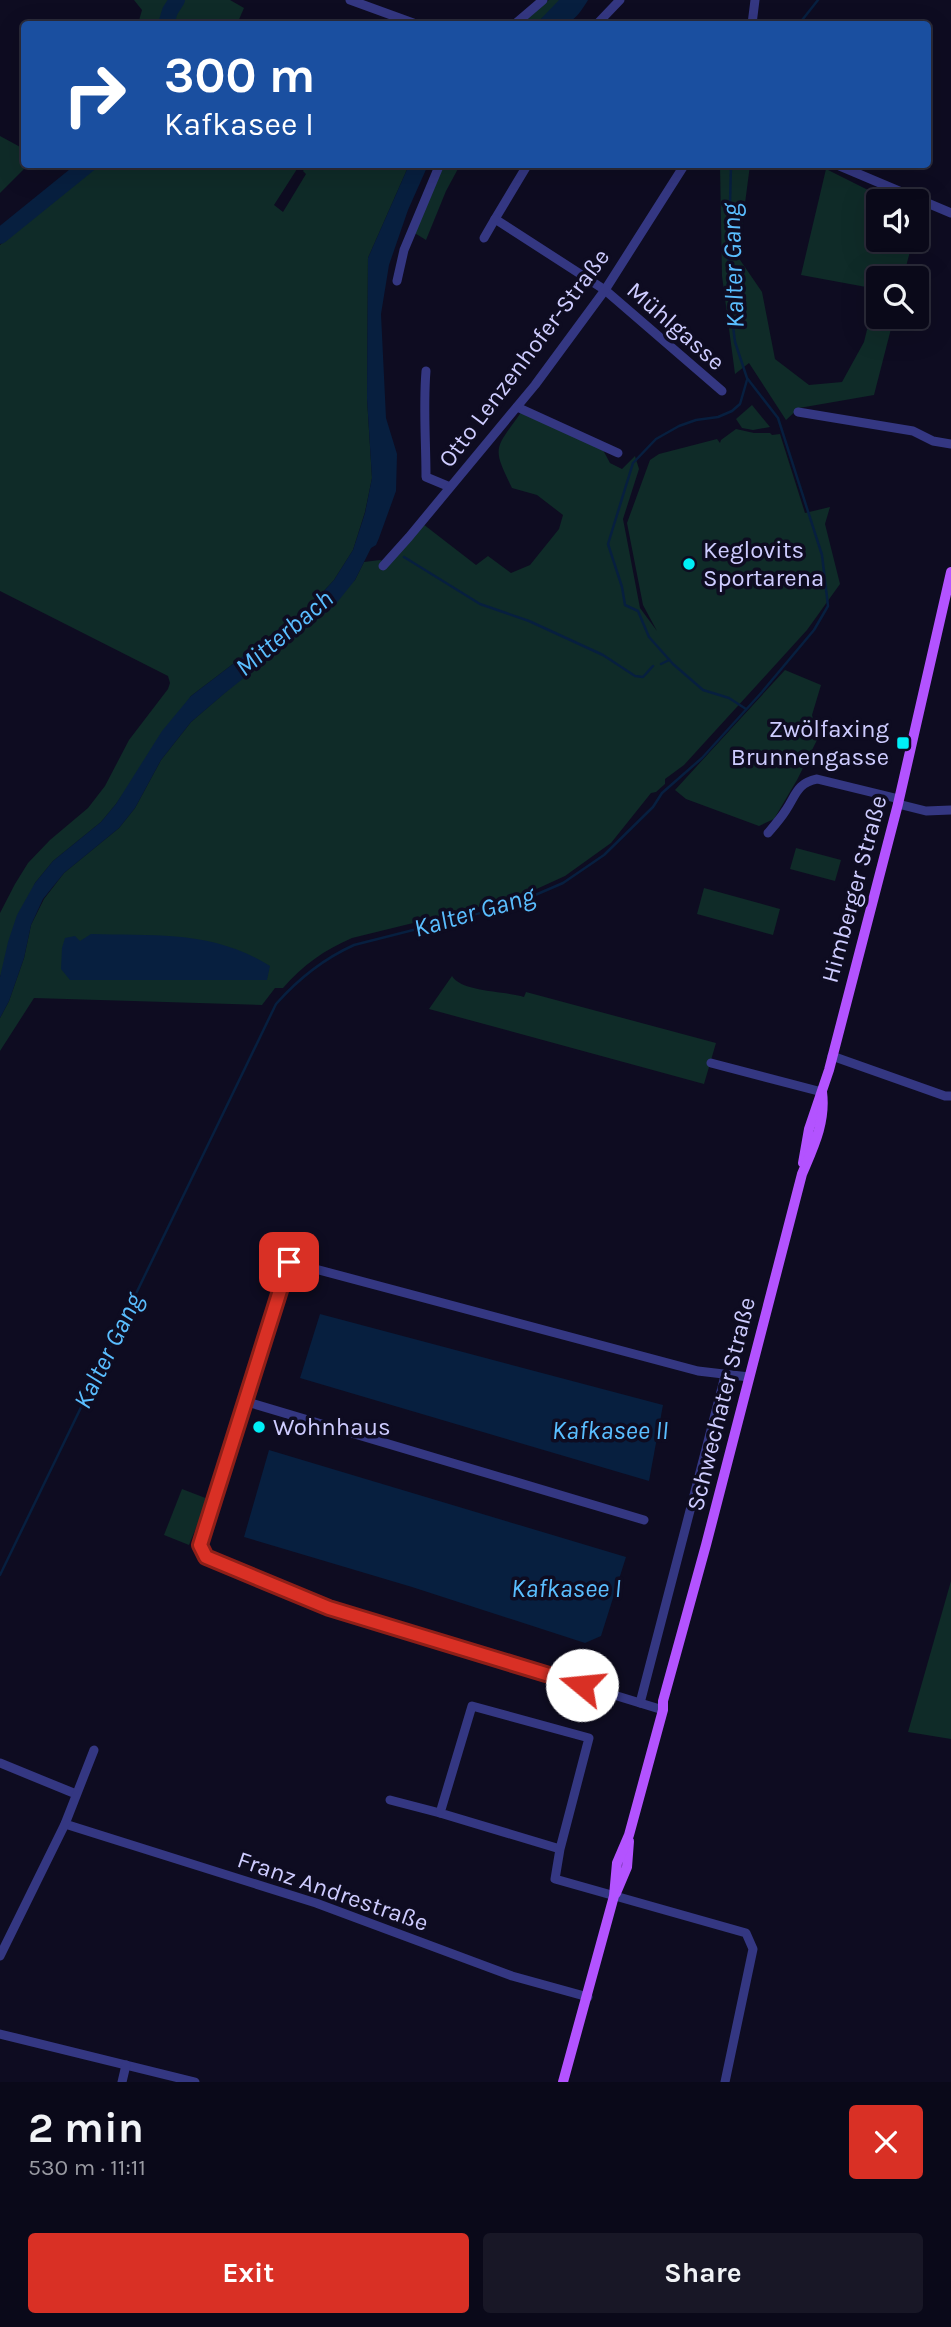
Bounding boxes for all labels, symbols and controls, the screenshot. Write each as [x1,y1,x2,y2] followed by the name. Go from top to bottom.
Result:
[164,47,315,104] text: 300 m
[49,49,140,140] icon: right
[164,106,314,143] text: Kafkasee I
[866,189,929,329] map controls
[866,189,929,252] button: sound
[715,201,751,329] water label: Kalter Gang
[433,243,615,473] street label: Otto Lenzenhofer-Straße
[866,266,929,329] button: search
[621,276,731,376] street label: Mühlgasse
[703,536,824,592] place label: Keglovits Sportarena
[681,556,697,572] marker: Keglovits Sportarena
[229,583,339,683] water label: Mitterbach
[731,715,889,771] place label: Zwölfaxing Brunnengasse
[895,735,911,751] marker: Zwölfaxing Brunnengasse
[815,792,893,986] street label: Himberger Straße
[410,879,540,944] water label: Kalter Gang
[259,1232,319,1292] pin
[270,1243,308,1281] icon: arrive
[67,1287,150,1414] water label: Kalter Gang
[681,1294,761,1514] street label: Schwechater Straße
[273,1413,391,1441] place label: Wohnhaus
[552,1415,668,1446] water label: Kafkasee II
[251,1419,267,1435] marker: Wohnhaus
[511,1573,621,1604] water label: Kafkasee I
[545,1648,619,1722] position arrow
[234,1845,432,1937] street label: Franz Andrestraße
[28,2103,144,2153] text: 2 min
[849,2105,923,2179] button: close
[28,2154,146,2181] text: 530 m · 11:11
[28,2233,469,2313] button: Exit
[483,2233,923,2313] button: Share

